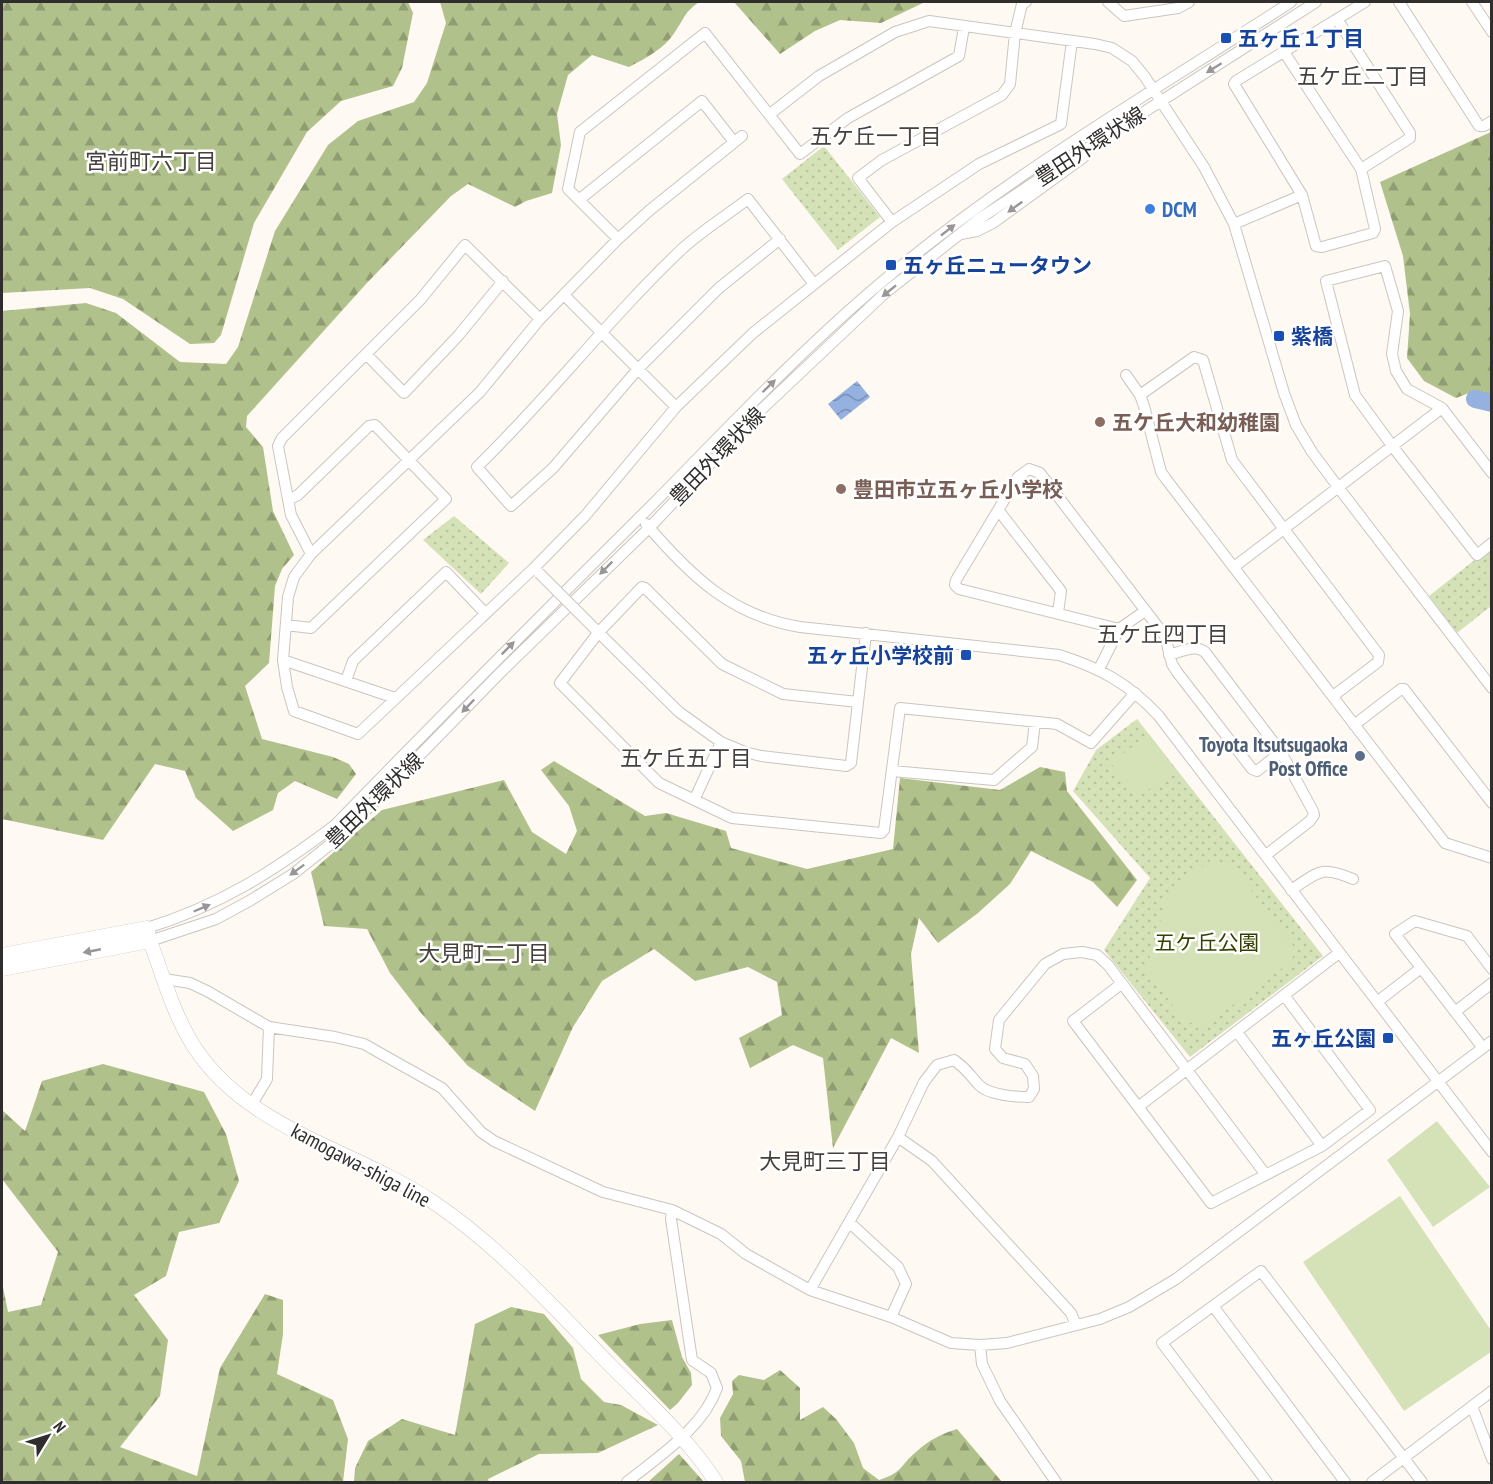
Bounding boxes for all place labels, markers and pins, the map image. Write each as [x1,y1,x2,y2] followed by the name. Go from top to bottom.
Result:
[1238,25,1364,52] place label: 五ヶ丘１丁目
[1219,31,1233,45] marker: 五ヶ丘１丁目
[1162,196,1197,223] place label: DCM
[1143,202,1157,216] marker: DCM
[903,252,1092,279] place label: 五ヶ丘ニュータウン
[884,258,898,272] marker: 五ヶ丘ニュータウン
[1291,323,1333,350] place label: 紫橋
[1272,329,1286,343] marker: 紫橋
[1112,409,1280,436] place label: 五ケ丘大和幼稚園
[1093,415,1107,429] marker: 五ケ丘大和幼稚園
[853,476,1063,503] place label: 豊田市立五ヶ丘小学校
[834,482,848,496] marker: 豊田市立五ヶ丘小学校
[807,642,954,669] place label: 五ヶ丘小学校前
[959,648,973,662] marker: 五ヶ丘小学校前
[1199,731,1348,782] place label: Toyota Itsutsugaoka Post Office
[1353,749,1367,763] marker: Toyota Itsutsugaoka Post Office
[1271,1025,1376,1052] place label: 五ヶ丘公園
[1381,1031,1395,1045] marker: 五ヶ丘公園

